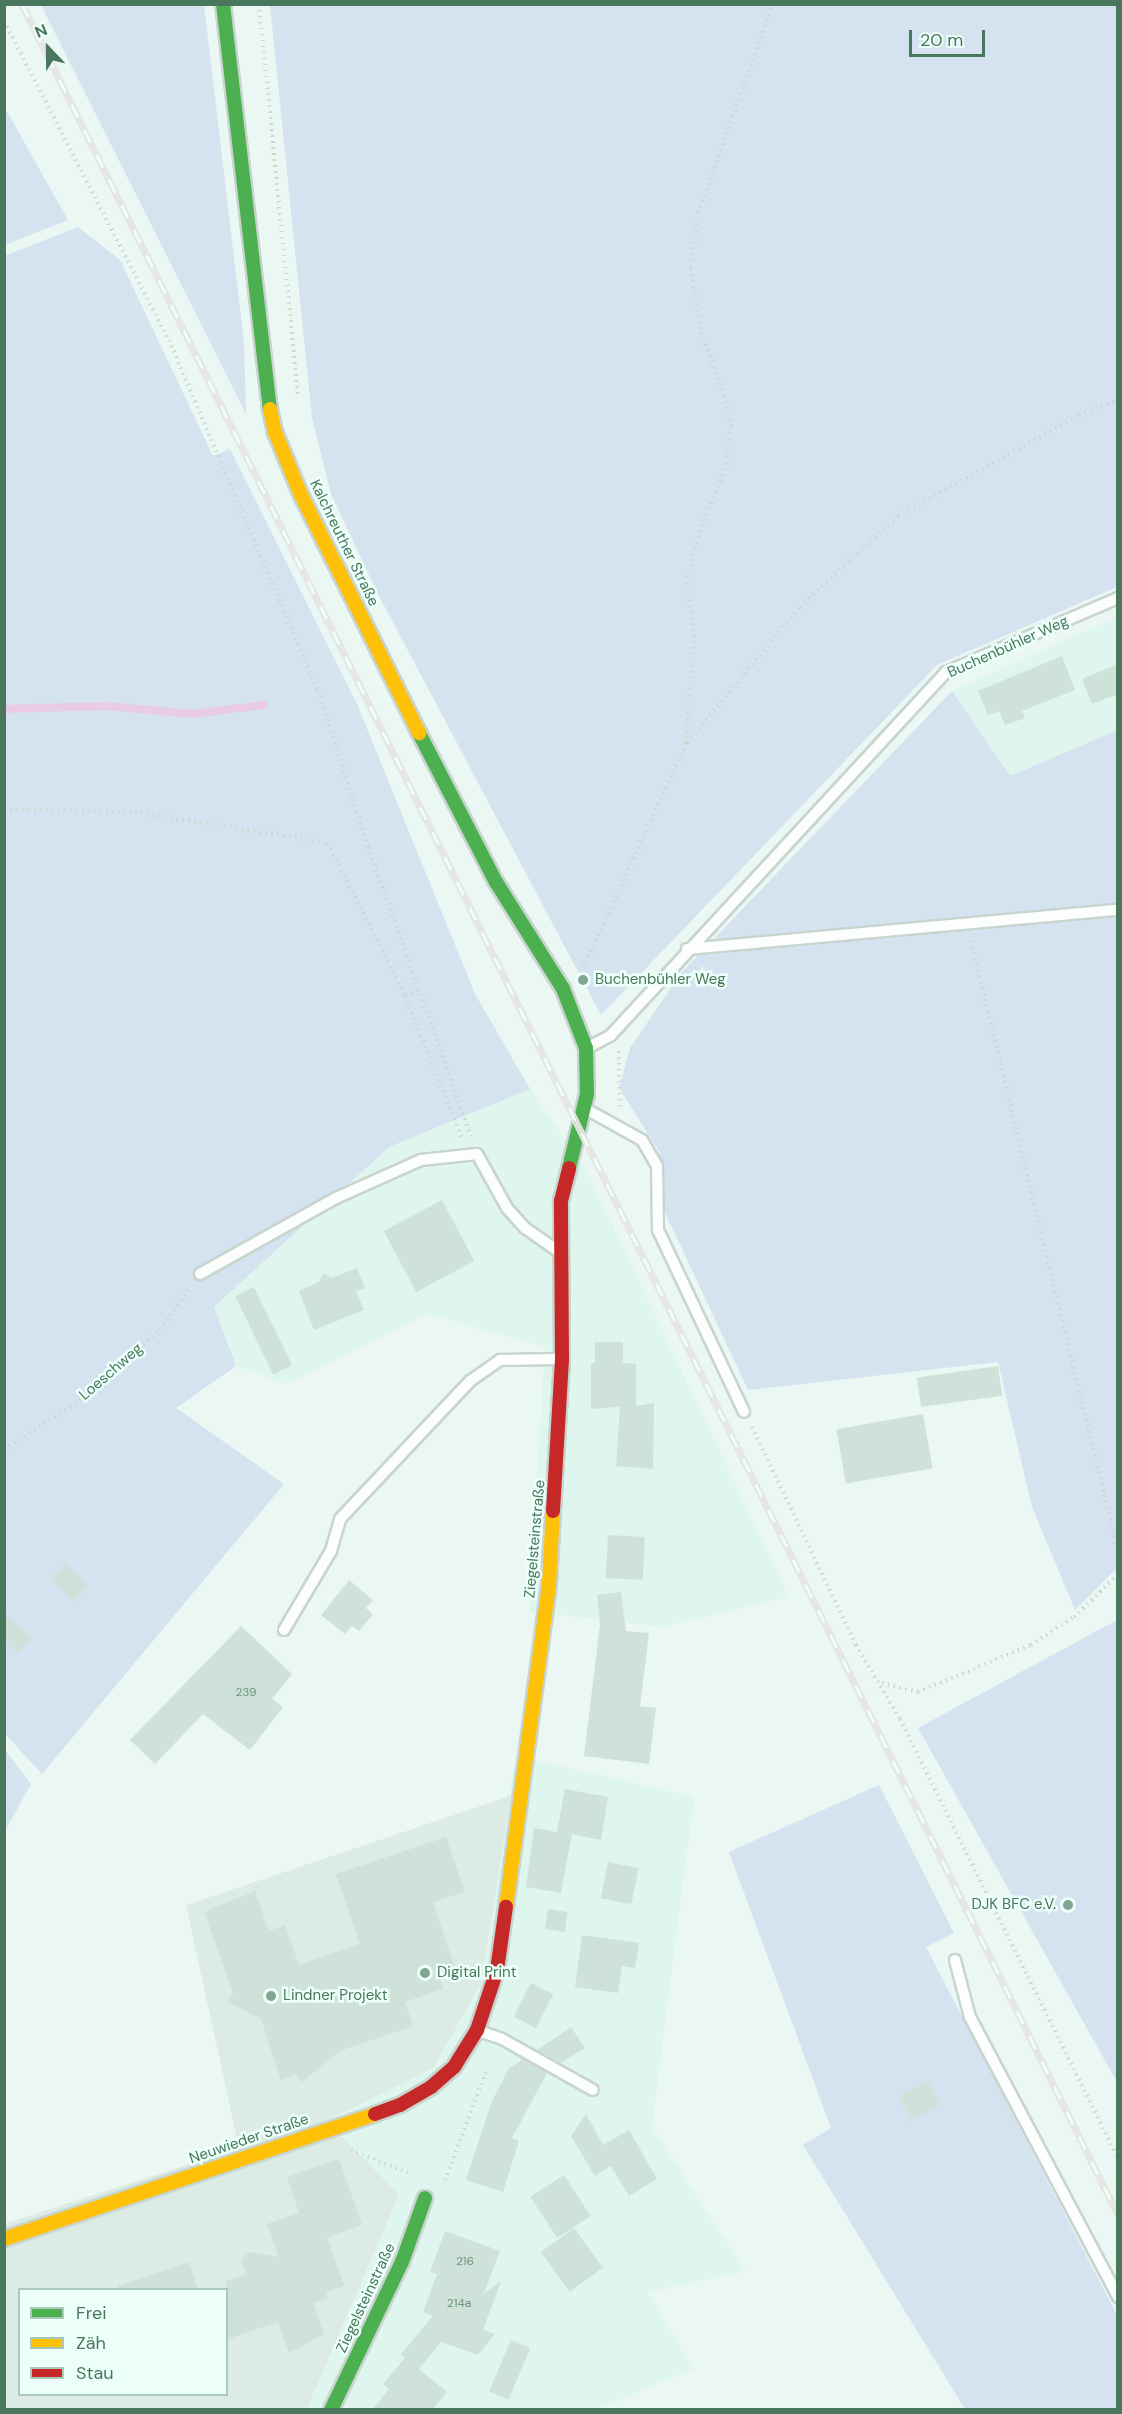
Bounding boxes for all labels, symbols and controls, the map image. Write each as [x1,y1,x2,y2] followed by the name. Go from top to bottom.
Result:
[18,18,78,78] north arrow
[912,18,988,56] scale bar
[32,19,50,43] text: N
[920,28,963,52] text: 20 m
[306,477,382,609] street label: Kalchreuther Straße
[945,612,1071,682] street label: Buchenbühler Weg
[595,971,726,989] place label: Buchenbühler Weg
[576,973,590,987] marker: Buchenbühler Weg
[76,1340,146,1404] street label: Loeschweg
[521,1479,549,1599] street label: Ziegelsteinstraße
[235,1686,257,1700] house number: 239
[972,1896,1056,1914] place label: DJK BFC e.V.
[1061,1898,1075,1912] marker: DJK BFC e.V.
[437,1964,517,1982] place label: Digital Print
[418,1966,432,1980] marker: Digital Print
[283,1987,388,2005] place label: Lindner Projekt
[264,1989,278,2003] marker: Lindner Projekt
[187,2110,311,2168] street label: Neuwieder Straße
[333,2240,399,2356] street label: Ziegelsteinstraße
[456,2255,474,2269] house number: 216
[18,2288,228,2396] legend
[447,2297,471,2311] house number: 214a
[76,2301,107,2325] text: Frei
[76,2331,106,2355] text: Zäh
[76,2361,114,2385] text: Stau

